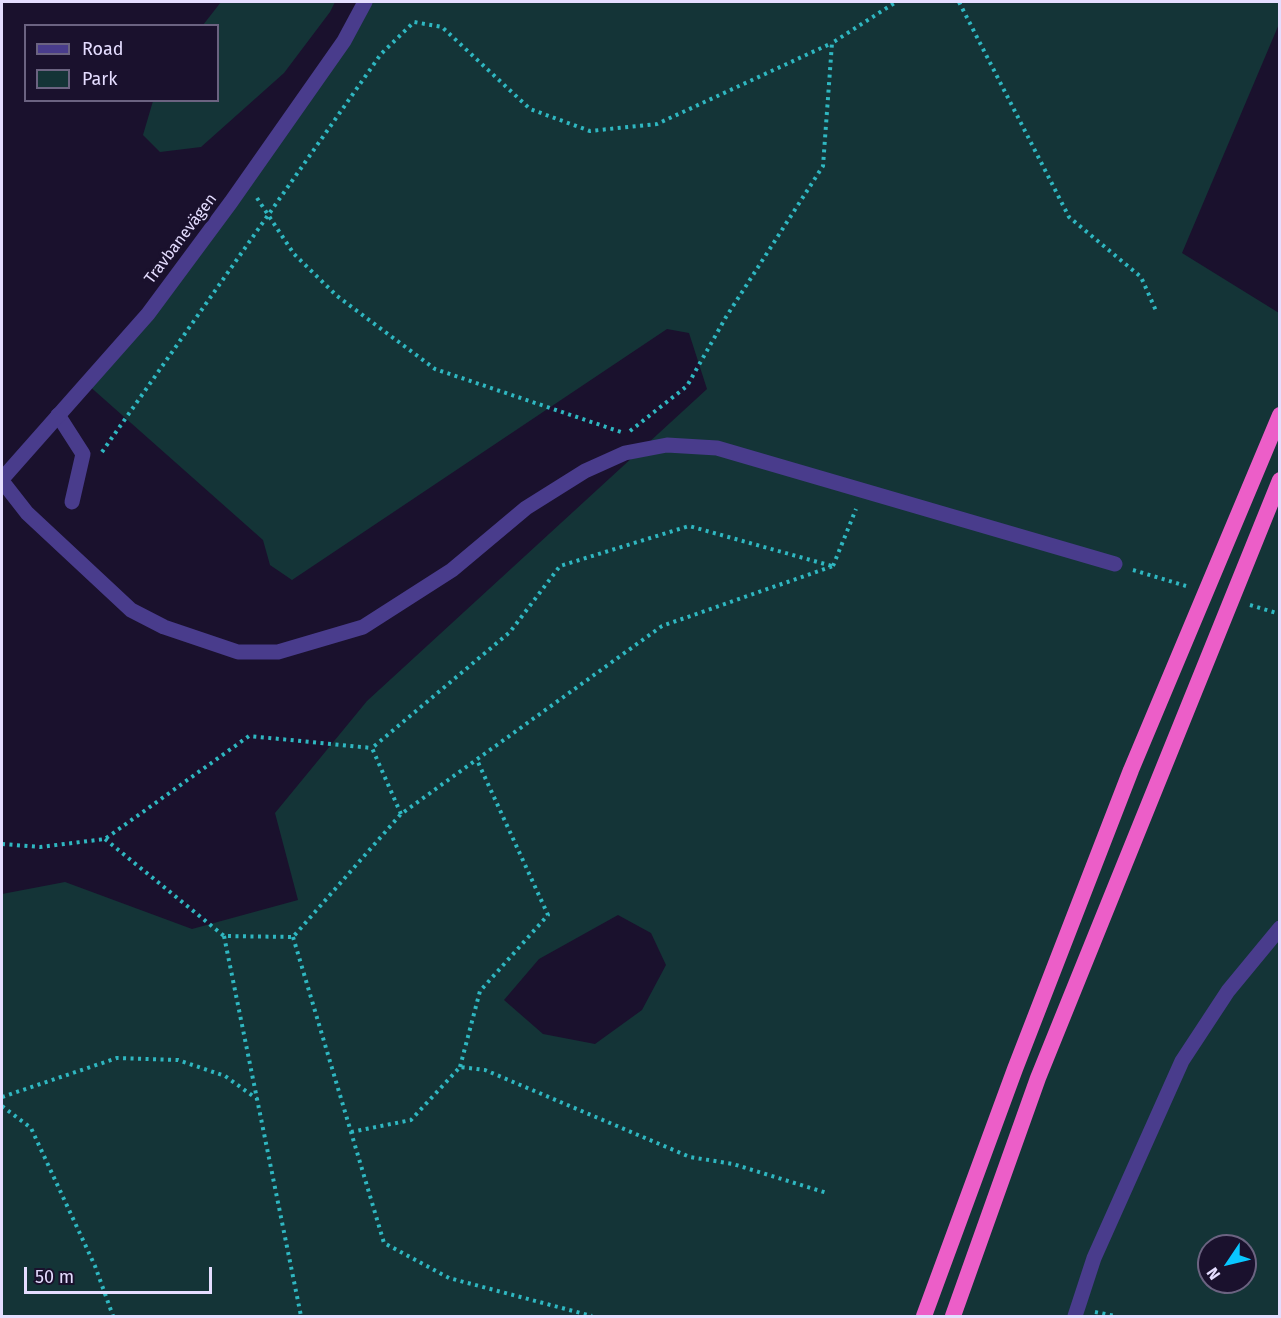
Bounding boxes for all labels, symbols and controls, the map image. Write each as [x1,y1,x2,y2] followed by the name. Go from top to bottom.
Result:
[24,24,219,102] legend
[82,38,124,60] text: Road
[82,68,117,90] text: Park
[141,190,221,288] street label: Travbanevägen
[1197,1234,1257,1294] north arrow
[27,1255,214,1293] scale bar
[1203,1264,1224,1283] text: N
[35,1266,74,1288] text: 50 m

